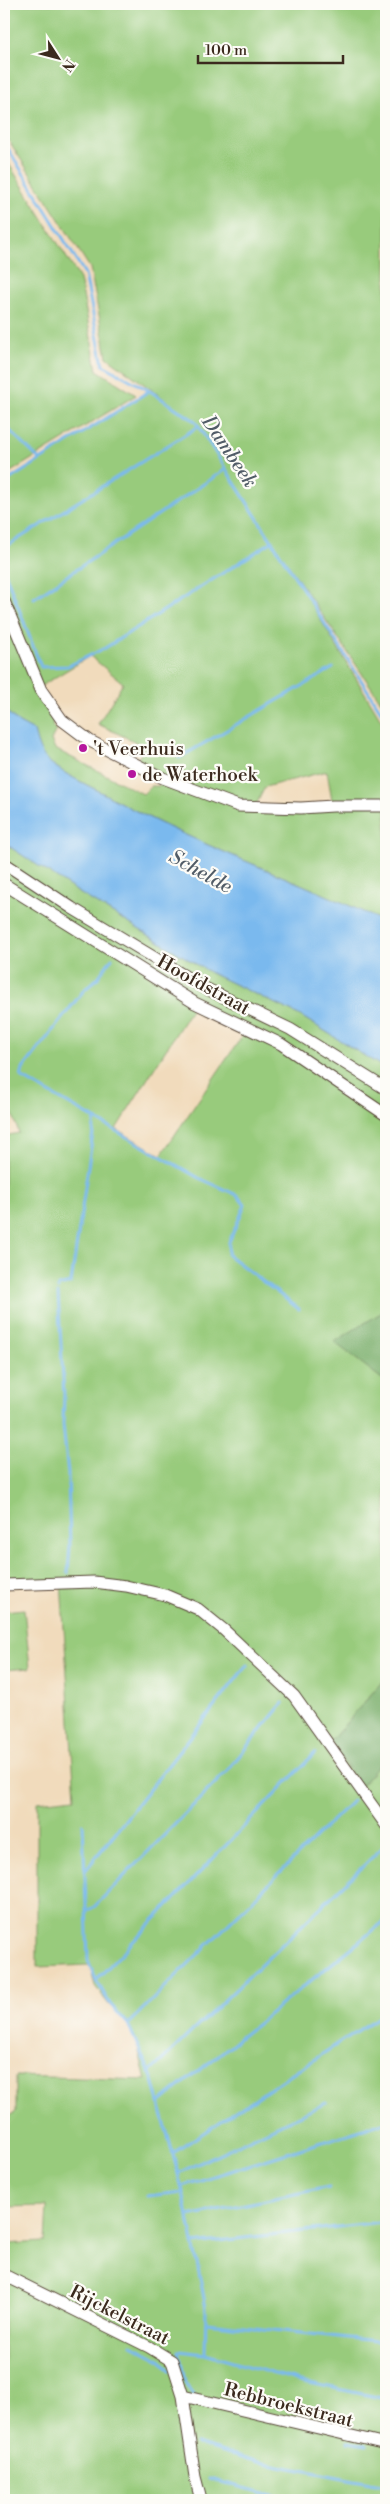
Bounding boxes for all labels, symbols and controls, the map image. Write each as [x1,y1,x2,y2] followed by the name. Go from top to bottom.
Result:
[32,32,82,82] north arrow
[198,32,342,64] scale bar
[205,41,247,60] text: 100 m
[57,55,78,75] text: N
[195,410,262,493] water label: Dambeek
[93,737,184,761] place label: 't Veerhuis
[77,742,89,754] marker: 't Veerhuis
[142,763,259,787] place label: de Waterhoek
[126,768,138,780] marker: de Waterhoek
[164,845,237,900] water label: Schelde
[153,949,255,1021] street label: Hoofdstraat
[65,2279,174,2350] street label: Rijckelstraat
[222,2377,356,2433] street label: Rebbroekstraat

